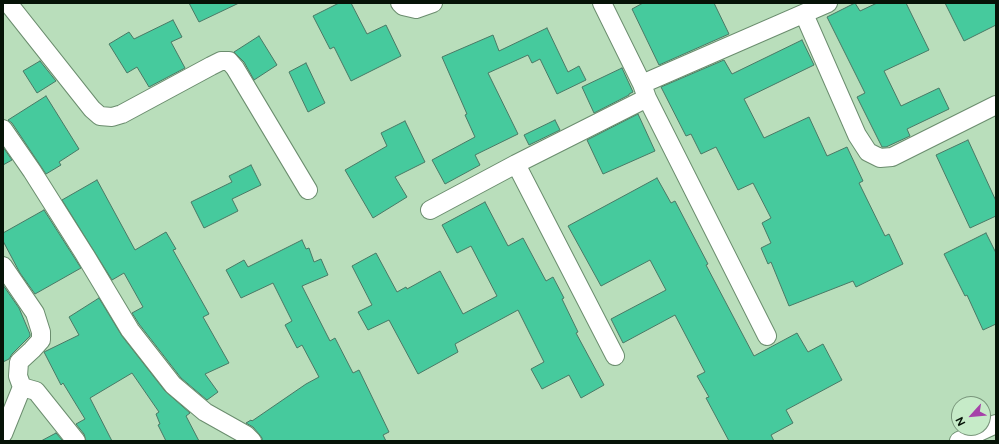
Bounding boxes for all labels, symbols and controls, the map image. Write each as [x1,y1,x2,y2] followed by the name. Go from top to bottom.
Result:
[951,396,991,436] north arrow
[953,414,968,428] text: N

